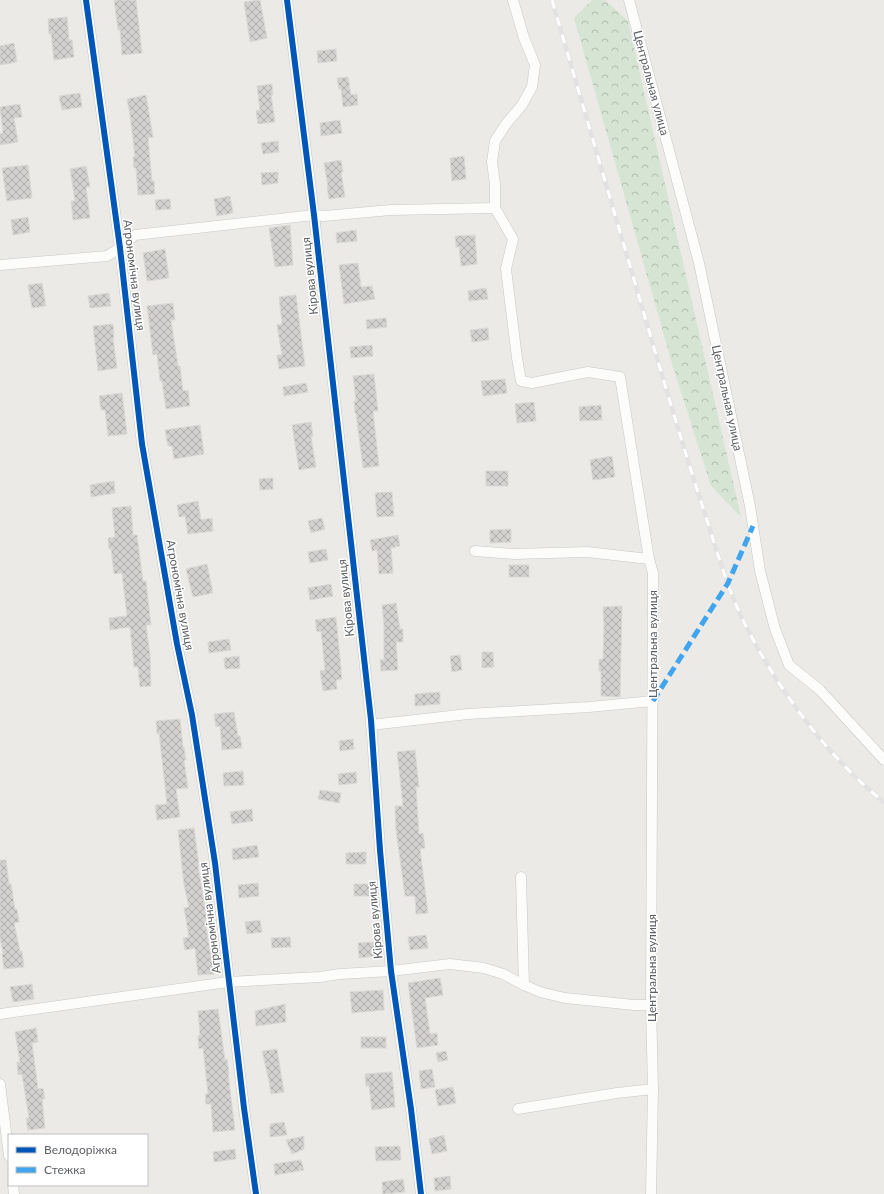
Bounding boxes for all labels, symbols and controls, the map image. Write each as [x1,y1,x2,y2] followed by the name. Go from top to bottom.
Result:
[630,29,673,137] street label: Центральная улица
[120,218,149,331] street label: Агрономічна вулиця
[298,236,321,316] street label: Кірова вулиця
[709,343,746,452] street label: Центральная улица
[163,538,198,651] street label: Агрономічна вулиця
[334,558,357,638] street label: Кірова вулиця
[645,590,660,698] street label: Центральна вулиця
[195,862,224,975] street label: Агрономічна вулиця
[364,880,385,960] street label: Кірова вулиця
[644,914,659,1022] street label: Центральна вулиця
[8,1134,148,1186] legend
[44,1142,117,1157] text: Велодоріжка
[44,1162,86,1177] text: Стежка

